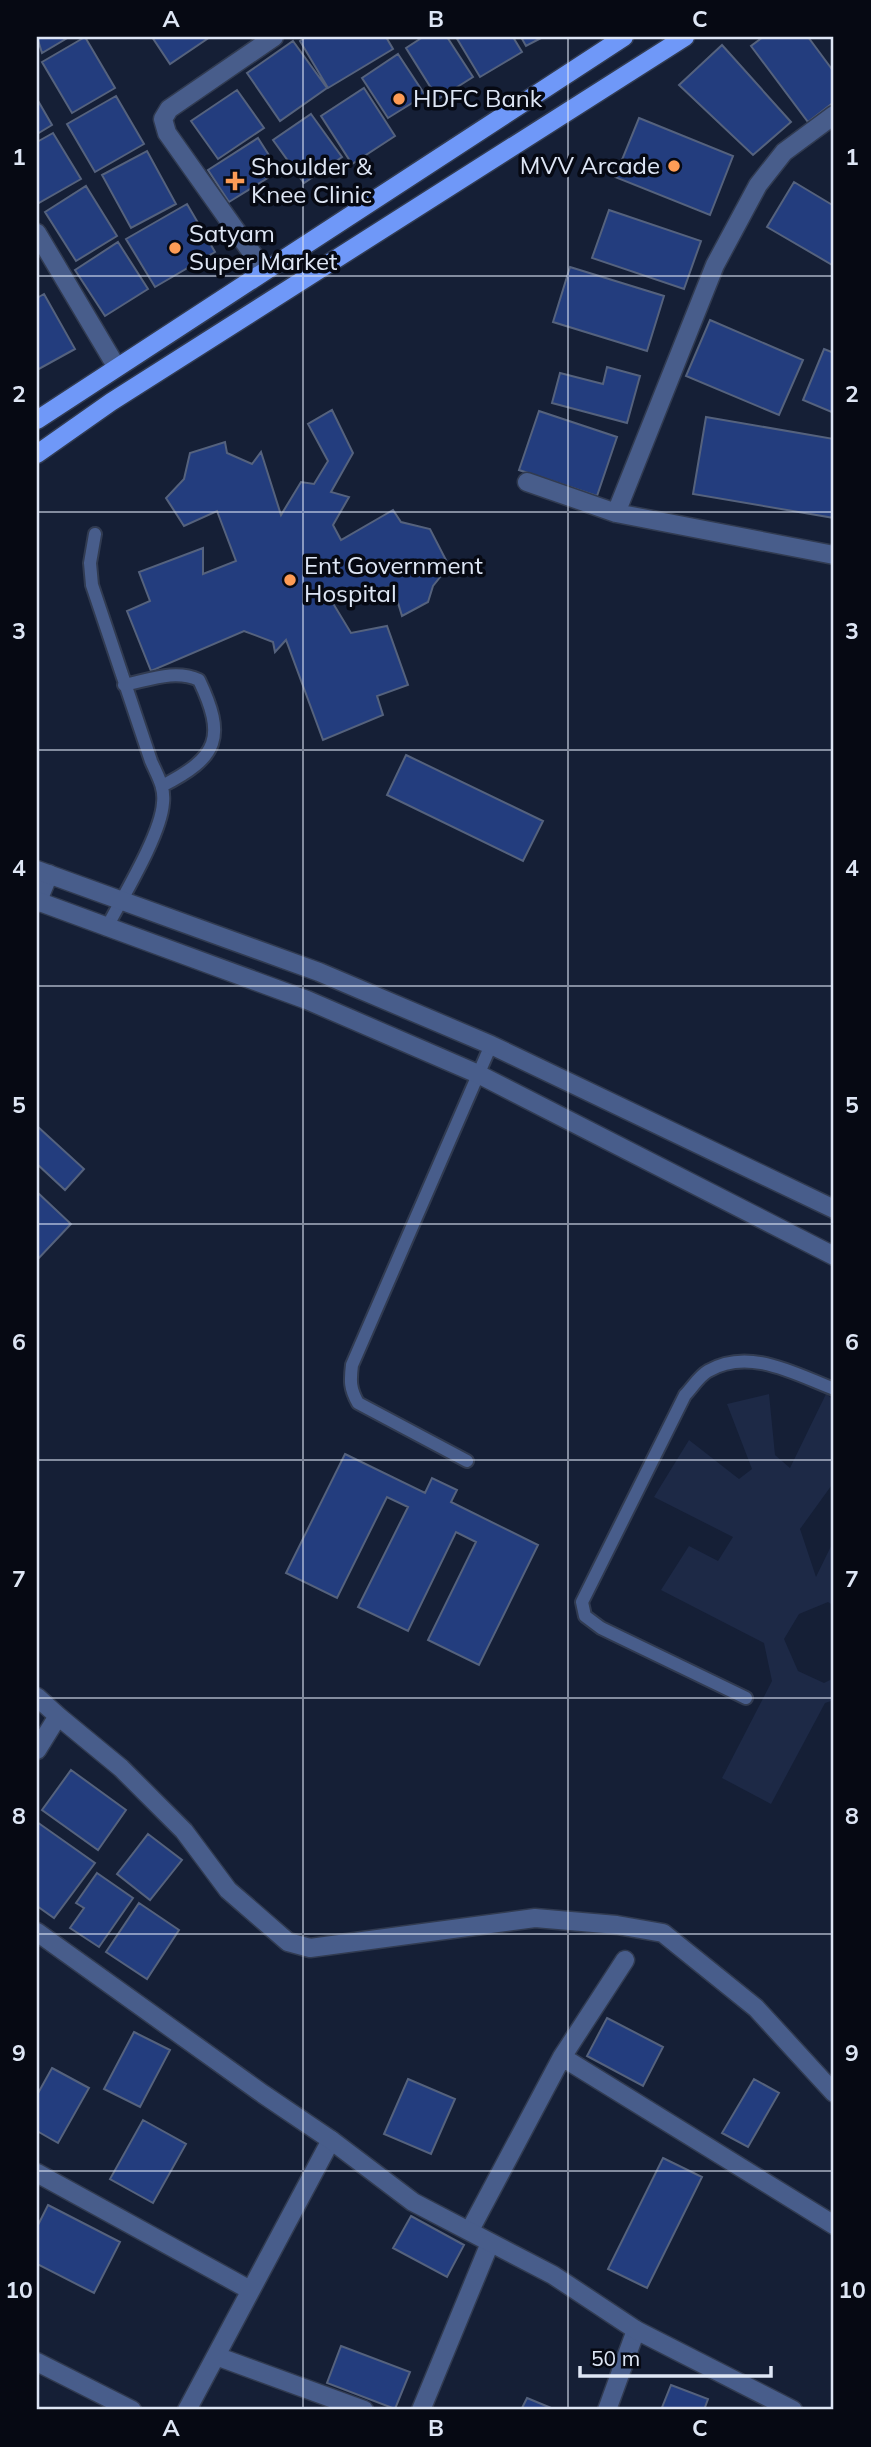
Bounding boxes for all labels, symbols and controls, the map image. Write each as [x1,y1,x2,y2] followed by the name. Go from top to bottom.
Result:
[162,4,180,33] text: A
[428,4,444,33] text: B
[692,4,708,33] text: C
[413,83,543,113] place label: HDFC Bank
[391,91,407,107] marker: HDFC Bank
[12,142,26,171] text: 1
[845,142,859,171] text: 1
[520,150,660,180] place label: MVV Arcade
[251,151,373,209] place label: Shoulder & Knee Clinic
[666,158,682,174] marker: MVV Arcade
[225,171,245,191] marker: Shoulder & Knee Clinic
[189,218,337,276] place label: Satyam Super Market
[167,240,183,256] marker: Satyam Super Market
[12,379,26,408] text: 2
[845,379,859,408] text: 2
[304,550,483,608] place label: Ent Government Hospital
[282,572,298,588] marker: Ent Government Hospital
[12,616,26,645] text: 3
[845,616,859,645] text: 3
[12,853,26,882] text: 4
[845,853,859,882] text: 4
[12,1090,26,1119] text: 5
[845,1090,859,1119] text: 5
[12,1327,26,1356] text: 6
[845,1327,859,1356] text: 6
[12,1564,26,1593] text: 7
[845,1564,859,1593] text: 7
[12,1801,26,1830] text: 8
[845,1801,859,1830] text: 8
[12,2038,26,2067] text: 9
[845,2038,859,2067] text: 9
[5,2275,33,2304] text: 10
[838,2275,866,2304] text: 10
[580,2335,771,2379] scale bar
[591,2345,640,2371] text: 50 m
[162,2413,180,2442] text: A
[428,2413,444,2442] text: B
[692,2413,708,2442] text: C

